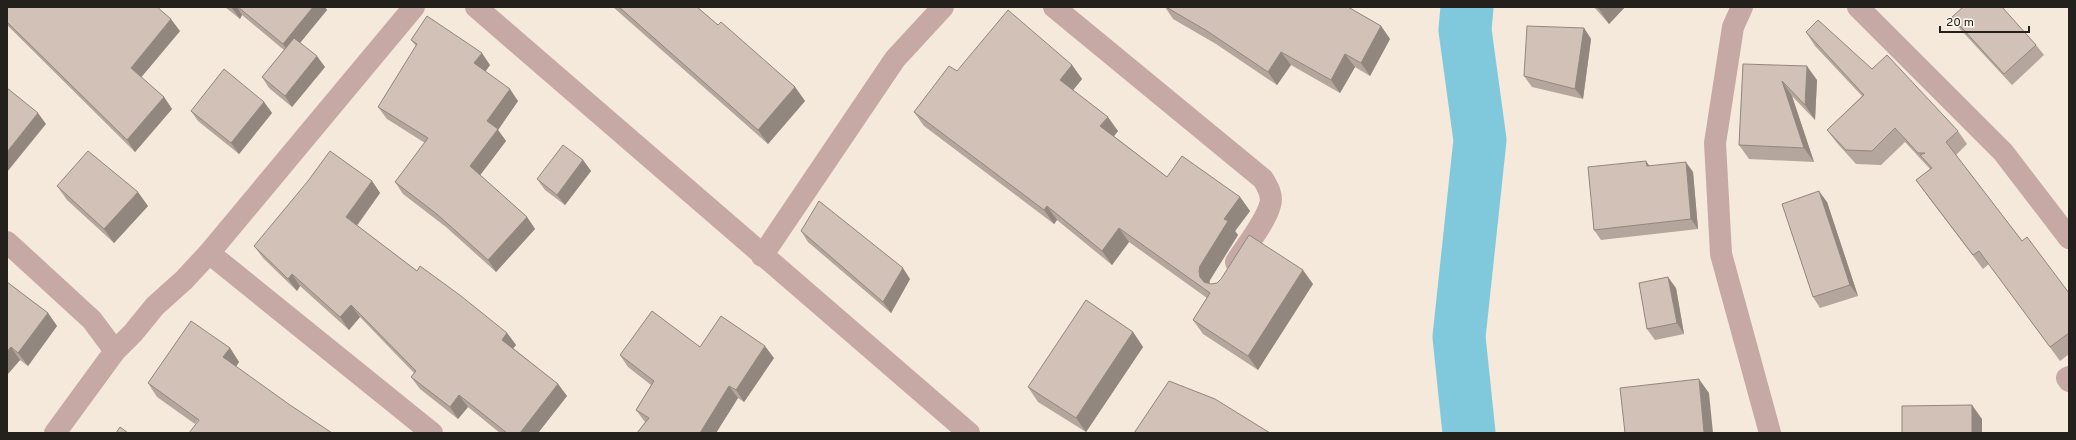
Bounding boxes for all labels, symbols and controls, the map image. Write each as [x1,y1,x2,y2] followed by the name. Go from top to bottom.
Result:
[1940,8,2029,34] scale bar
[1946,15,1974,31] text: 20 m

